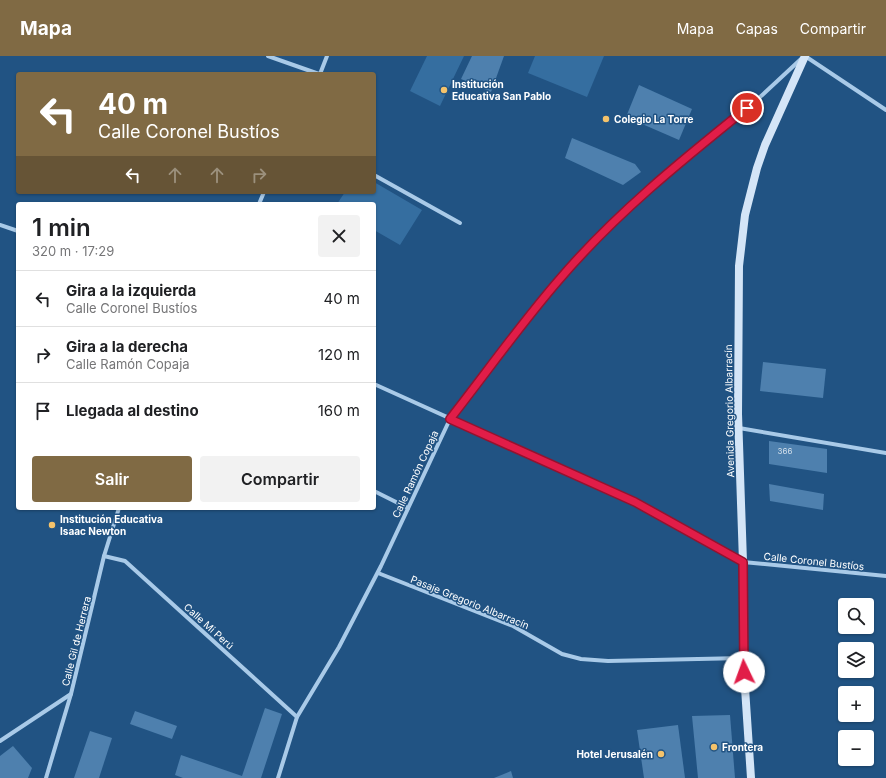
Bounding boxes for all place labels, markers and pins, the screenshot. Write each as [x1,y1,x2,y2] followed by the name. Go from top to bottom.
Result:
[452,78,551,102] place label: Institución Educativa San Pablo
[439,85,449,95] marker: Institución Educativa San Pablo
[730,91,764,125] pin
[614,113,694,126] place label: Colegio La Torre
[601,114,611,124] marker: Colegio La Torre
[60,513,163,537] place label: Institución Educativa Isaac Newton
[47,520,57,530] marker: Institución Educativa Isaac Newton
[722,741,763,753] place label: Frontera
[709,742,719,752] marker: Frontera
[576,748,653,760] place label: Hotel Jerusalén
[656,749,666,759] marker: Hotel Jerusalén

